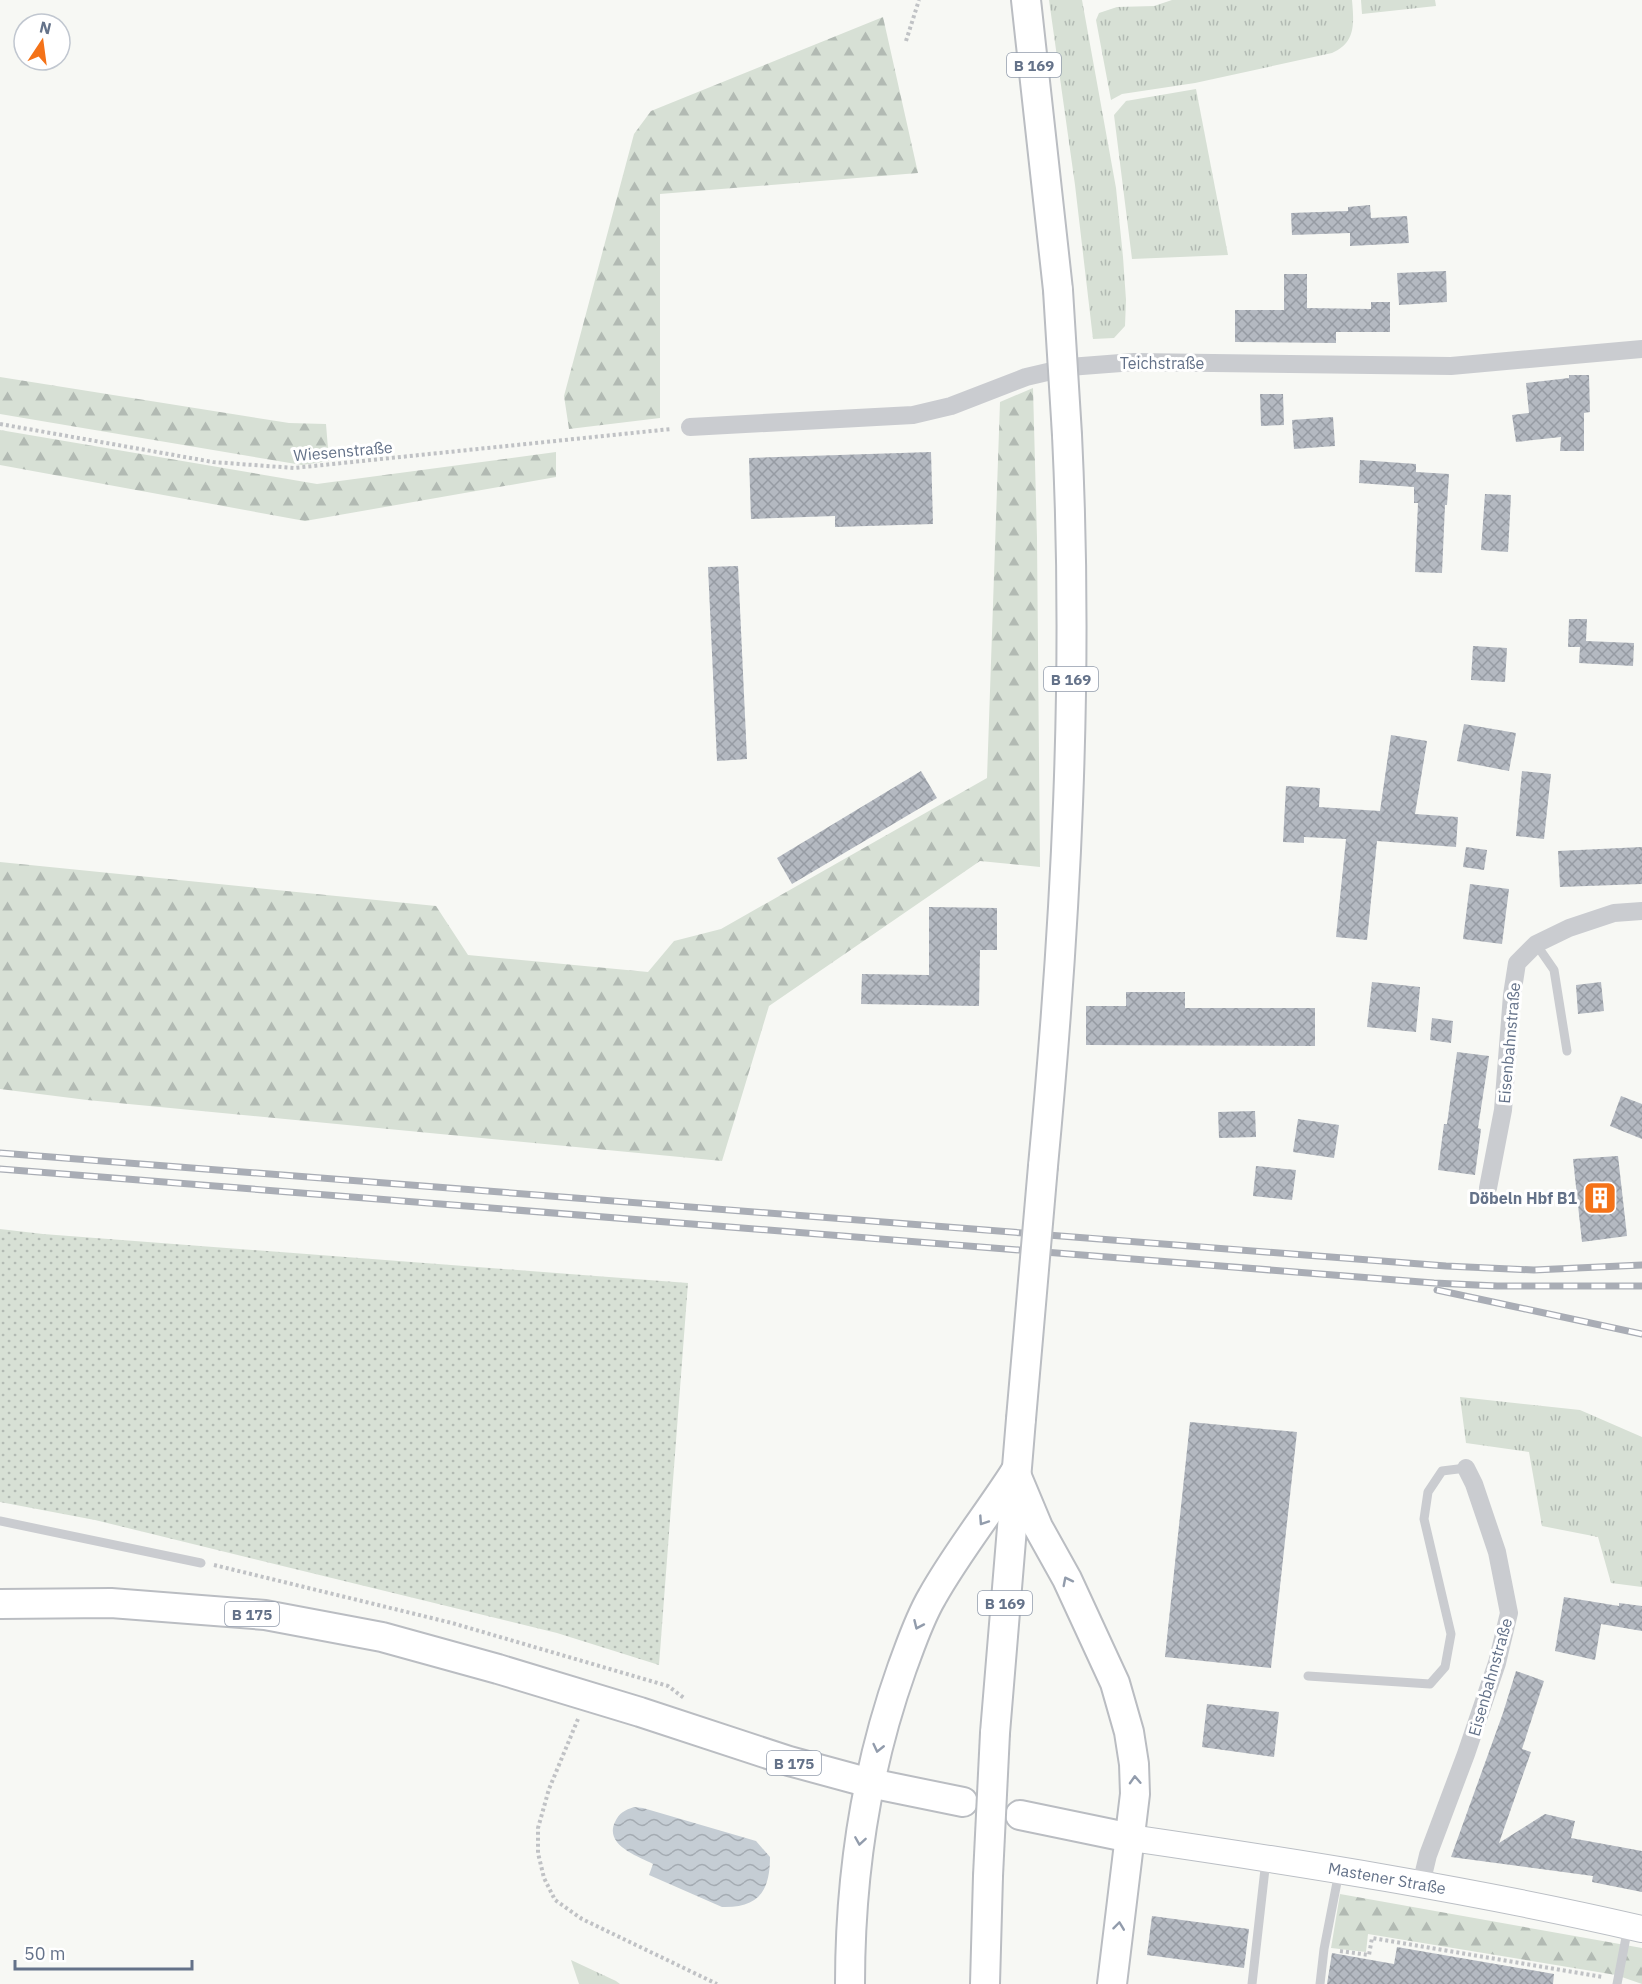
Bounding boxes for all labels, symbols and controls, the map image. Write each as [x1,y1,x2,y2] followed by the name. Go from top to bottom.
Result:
[12,12,72,72] north arrow
[37,16,53,38] text: N
[1007,53,1061,77] road number: B 169
[1120,353,1205,373] street label: Teichstraße
[293,437,394,465] street label: Wiesenstraße
[1044,667,1098,691] road number: B 169
[1494,981,1524,1104] street label: Eisenbahnstraße
[1582,1180,1618,1216] building icon: Döbeln Hbf B1
[1469,1188,1577,1208] place label: Döbeln Hbf B1
[979,1514,990,1525] one-way arrow
[1063,1576,1075,1587] one-way arrow
[978,1591,1032,1615] road number: B 169
[225,1602,279,1626] road number: B 175
[1464,1616,1516,1738] street label: Eisenbahnstraße
[913,1619,925,1630] one-way arrow
[872,1743,885,1753] one-way arrow
[767,1751,821,1775] road number: B 175
[1128,1775,1141,1784] one-way arrow
[854,1836,866,1845] one-way arrow
[1326,1858,1448,1898] street label: Mastener Straße
[1113,1921,1125,1931] one-way arrow
[15,1933,192,1971] scale bar
[24,1942,66,1965] text: 50 m

